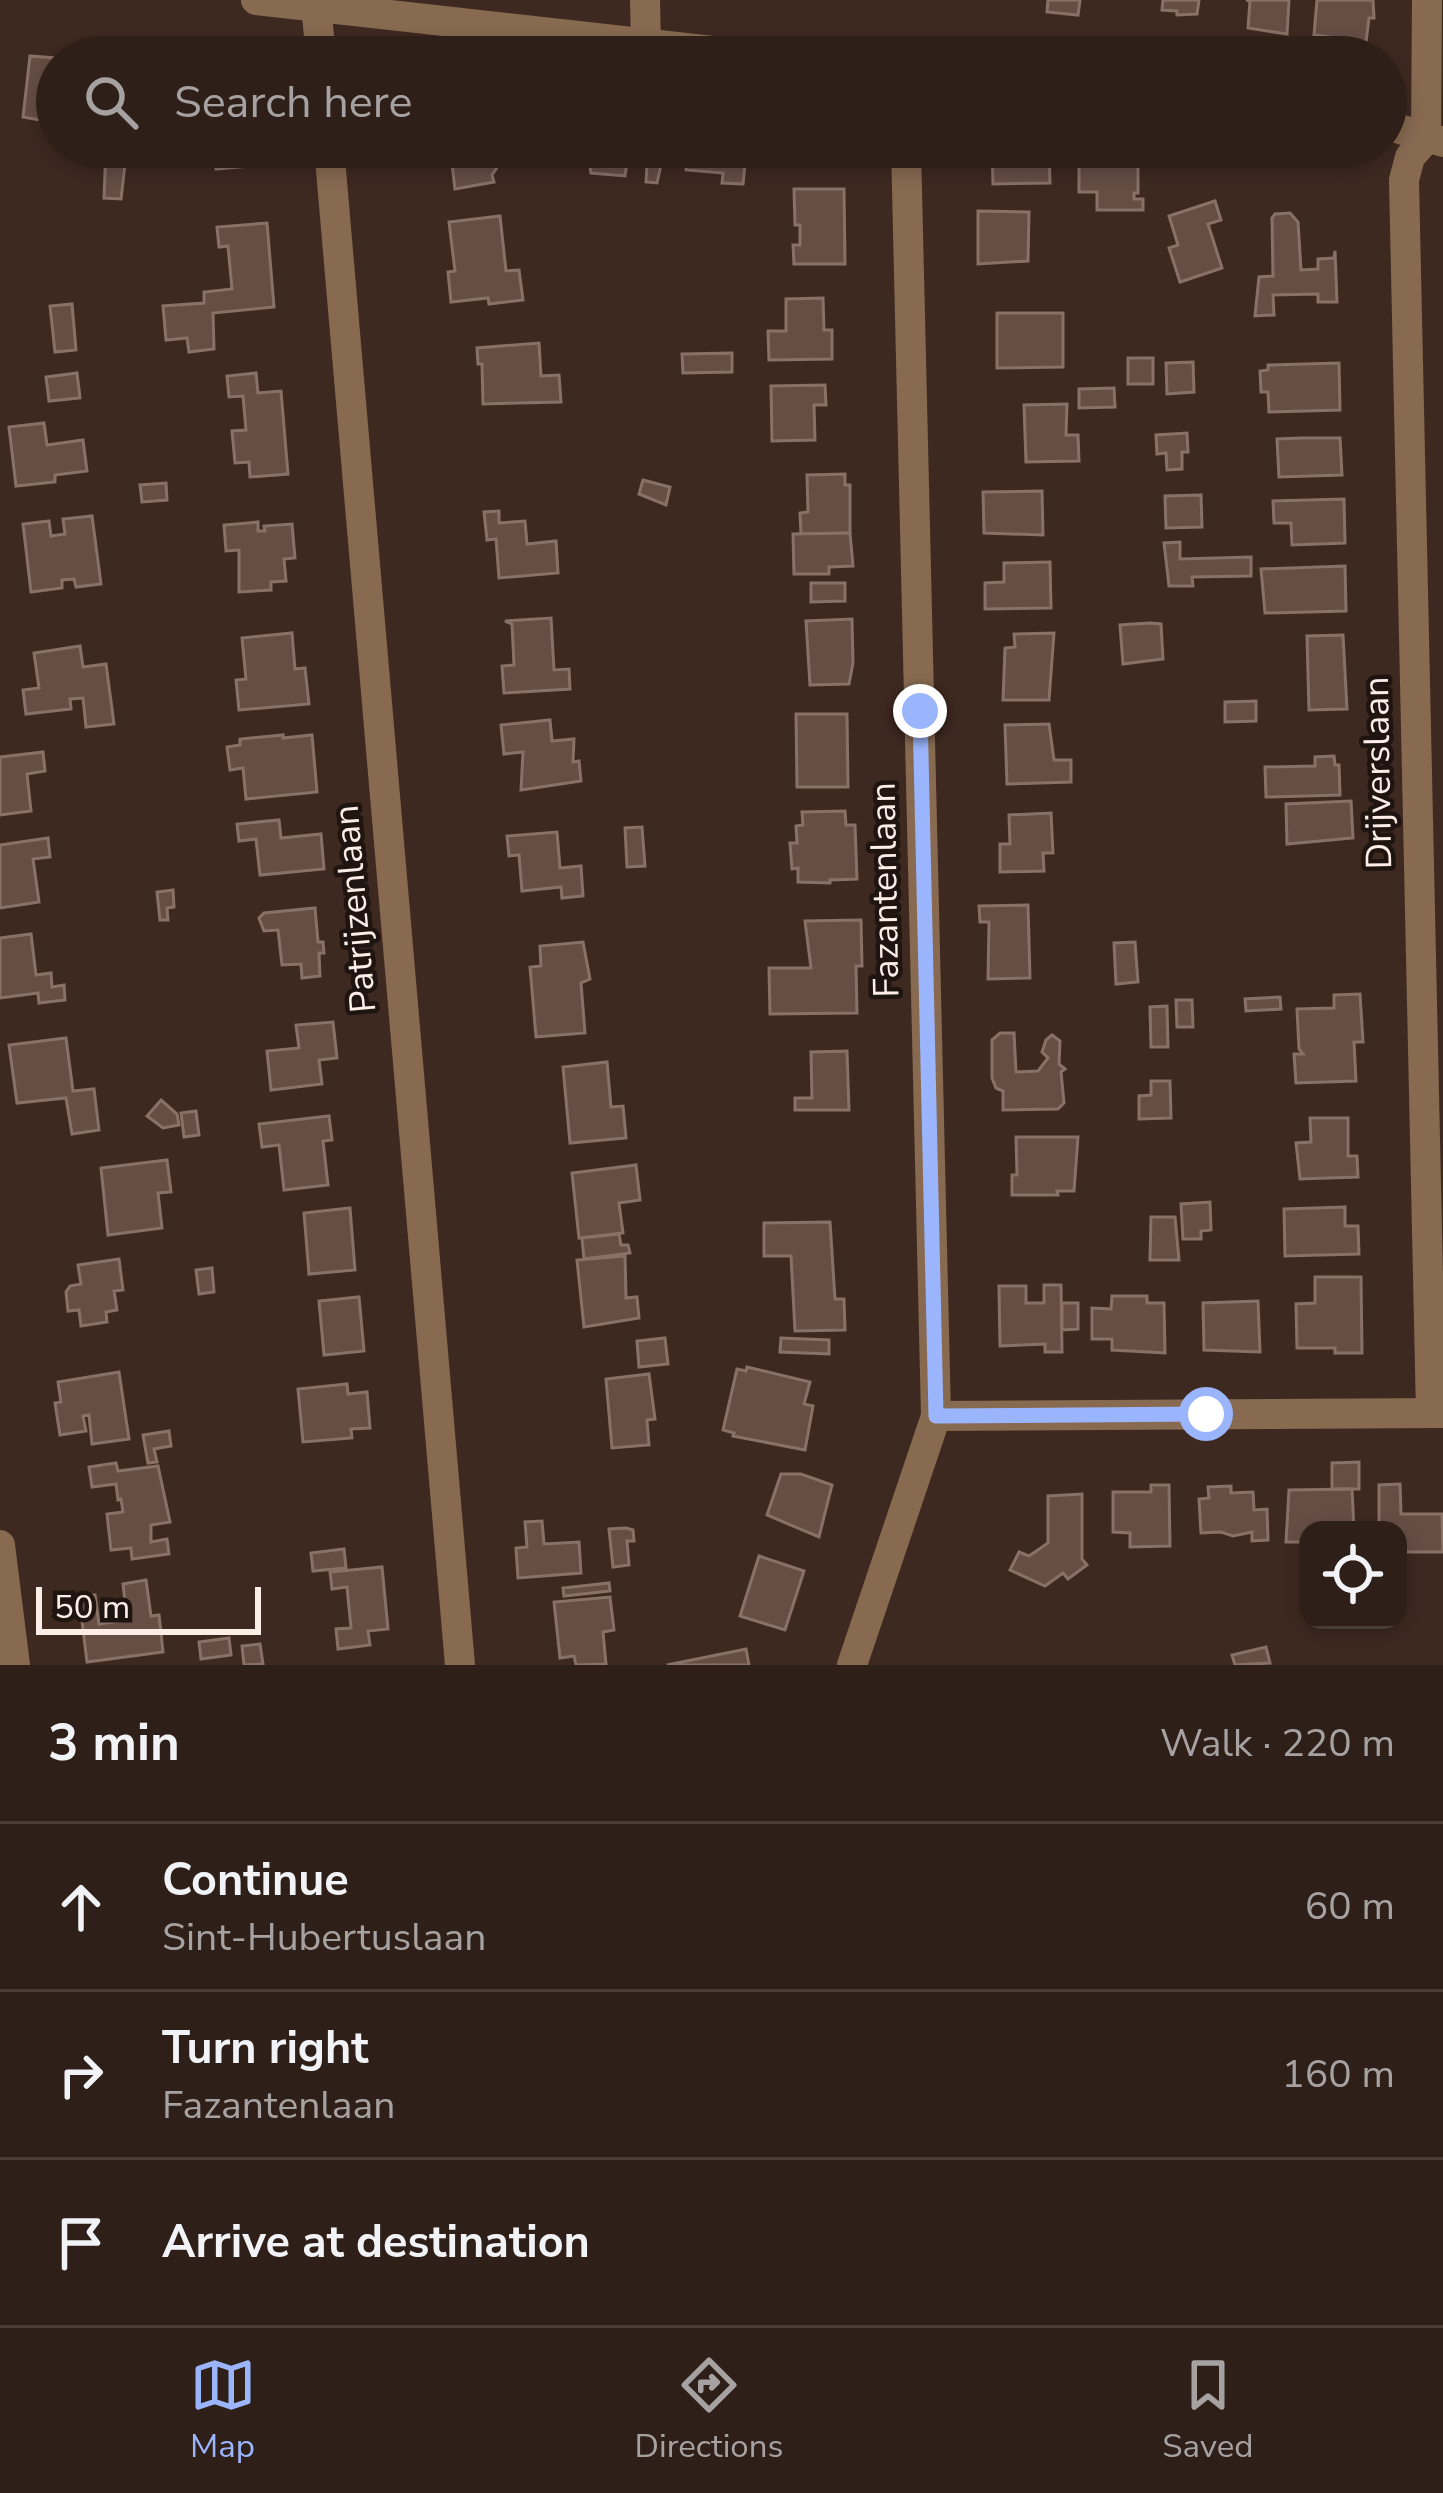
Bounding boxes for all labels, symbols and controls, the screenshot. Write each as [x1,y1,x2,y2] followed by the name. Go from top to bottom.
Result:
[36,36,1407,168] search box
[78,69,144,135] icon: search
[174,72,413,133] text: Search here
[1352,676,1404,870] street label: Drijverslaan
[893,684,947,738] route end
[859,782,911,998] street label: Fazantenlaan
[322,803,388,1015] street label: Patrijzenlaan
[1179,1387,1233,1441] route start
[1299,1521,1407,1629] map controls
[1299,1521,1407,1629] button: locate
[36,1581,261,1634] scale bar
[54,1585,130,1630] text: 50 m
[48,1708,180,1778] text: 3 min
[1160,1717,1395,1770] text: Walk · 220 m
[162,1850,349,1911] text: Continue
[48,1874,114,1940] icon: ahead
[1305,1880,1395,1933] text: 60 m
[162,1911,486,1964] text: Sint-Hubertuslaan
[162,2018,369,2079] text: Turn right
[48,2042,114,2108] icon: right
[1281,2048,1395,2101] text: 160 m
[162,2079,395,2132] text: Fazantenlaan
[48,2210,114,2276] icon: arrive
[162,2212,590,2273] text: Arrive at destination
[190,2352,256,2469] tab: Map
[635,2352,783,2469] tab: Directions
[1162,2352,1253,2469] tab: Saved

